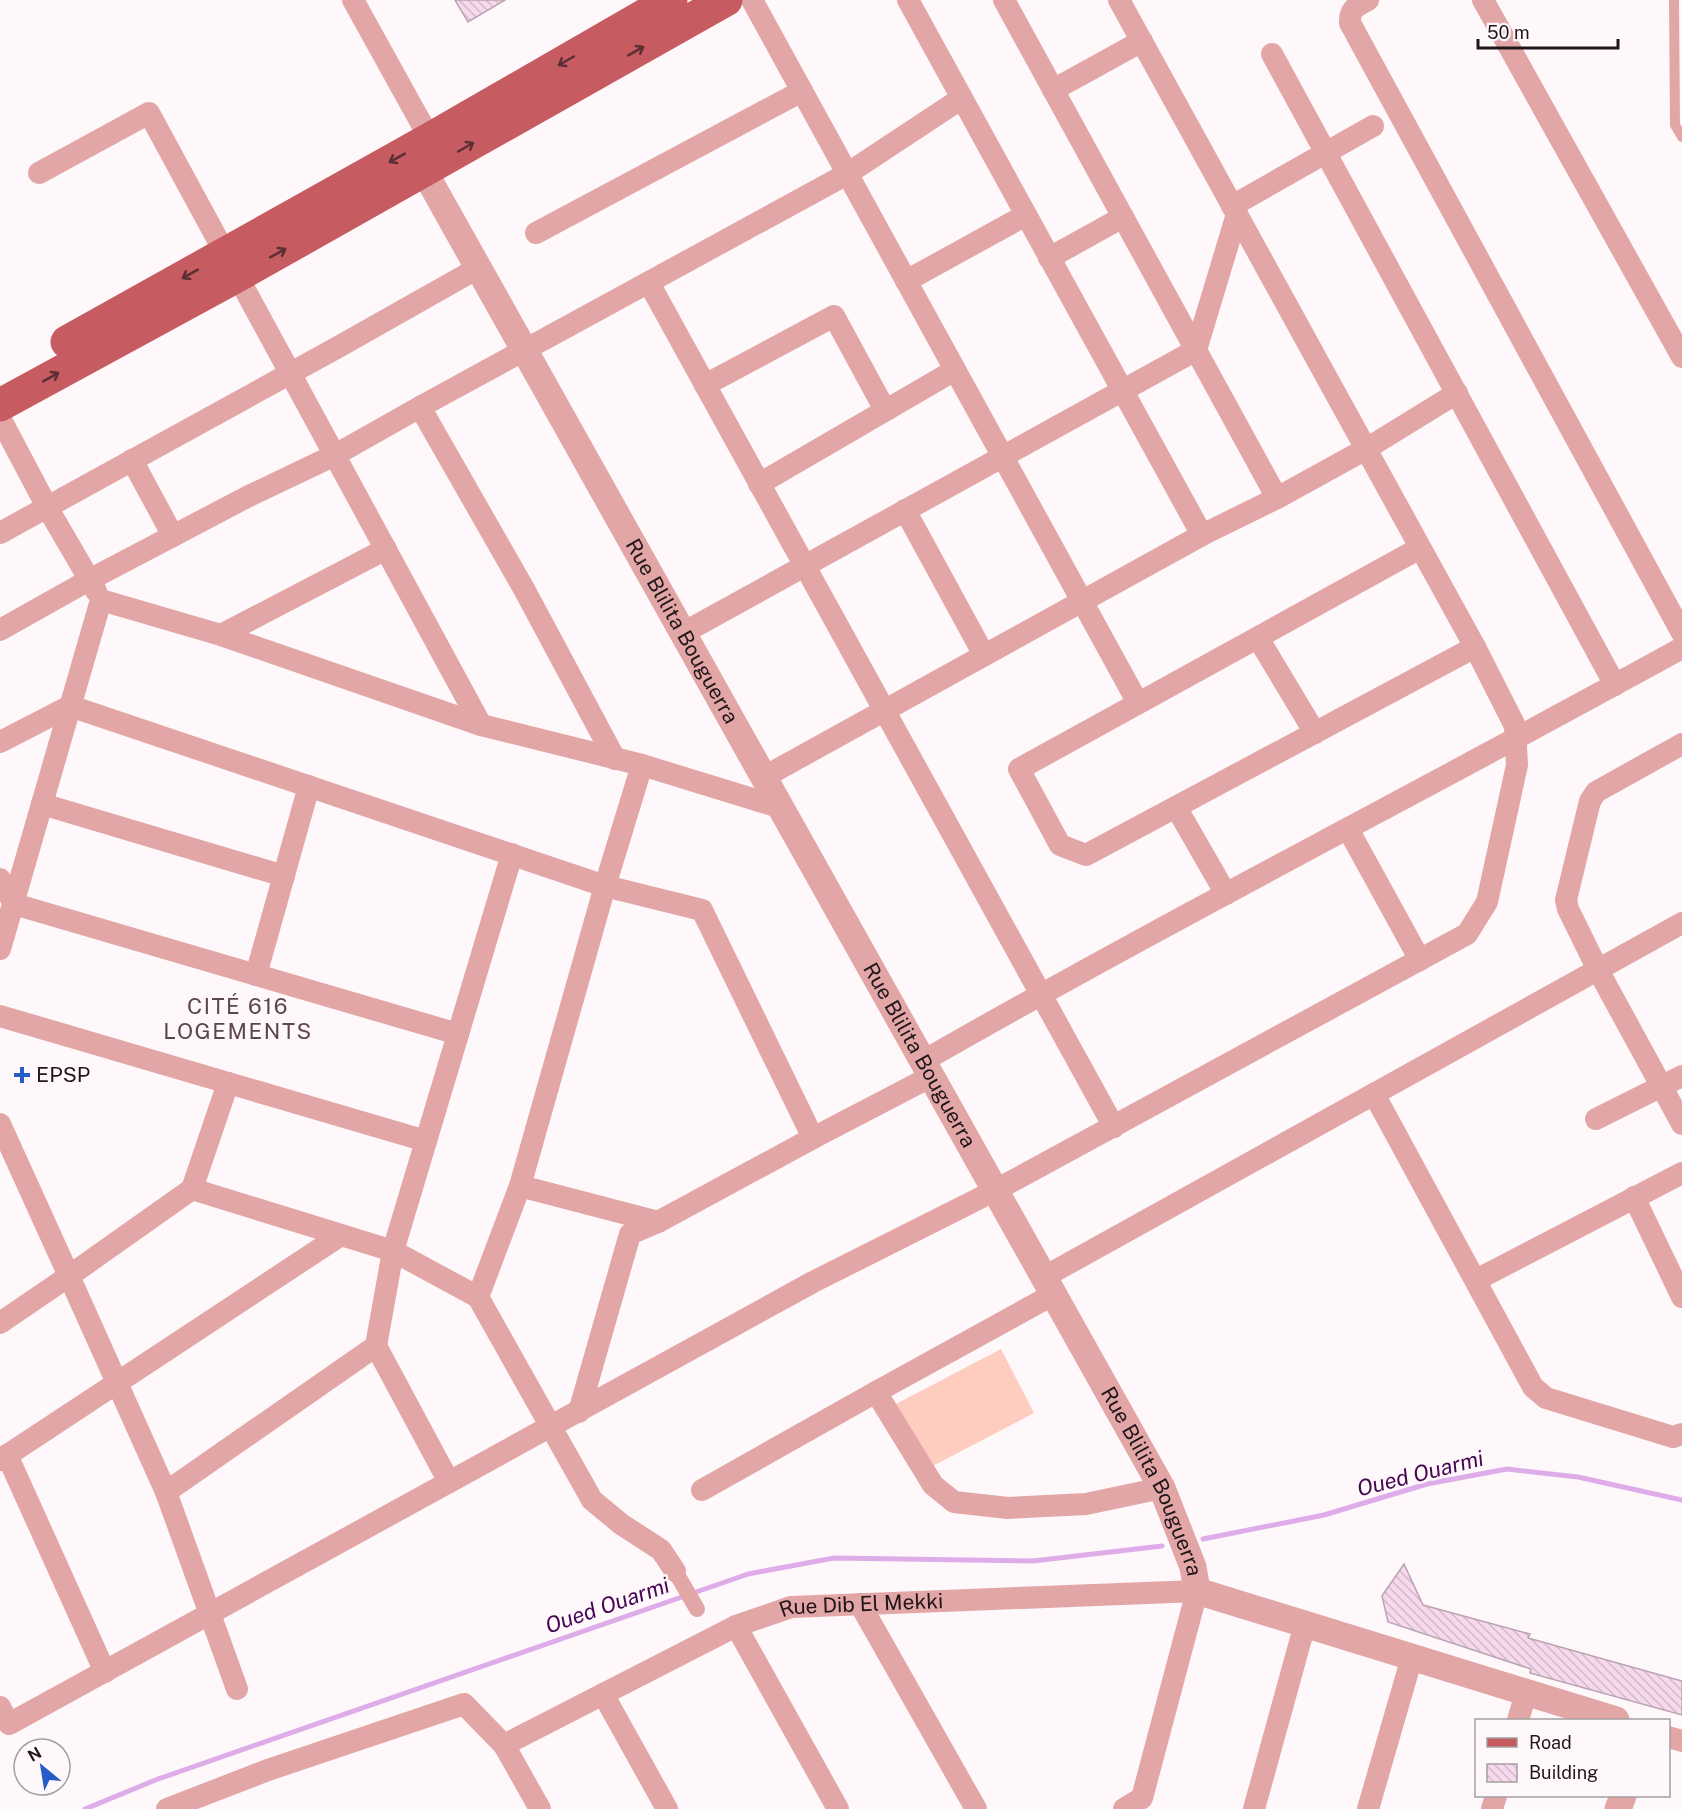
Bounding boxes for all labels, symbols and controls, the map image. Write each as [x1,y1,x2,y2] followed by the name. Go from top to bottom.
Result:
[1478,12,1618,50] scale bar
[1487,22,1530,43] text: 50 m
[626,45,644,56] one-way arrow
[558,55,575,67] one-way arrow
[457,141,474,153] one-way arrow
[389,152,406,164] one-way arrow
[269,247,286,259] one-way arrow
[182,268,199,280] one-way arrow
[42,371,60,382] one-way arrow
[621,534,744,728] street label: Rue Blilita Bouguerra
[858,958,982,1152] street label: Rue Blilita Bouguerra
[163,993,313,1044] district label: CITÉ 616 LOGEMENTS
[36,1062,90,1087] place label: EPSP
[13,1066,31,1084] marker: EPSP
[1096,1382,1207,1578] street label: Rue Blilita Bouguerra
[1354,1445,1487,1501] water label: Oued Ouarmi
[542,1571,673,1638] water label: Oued Ouarmi
[776,1588,944,1622] street label: Rue Dib El Mekki
[1475,1719,1670,1797] legend
[1529,1732,1572,1753] text: Road
[12,1737,72,1797] north arrow
[25,1743,45,1766] text: N
[1529,1762,1598,1783] text: Building

